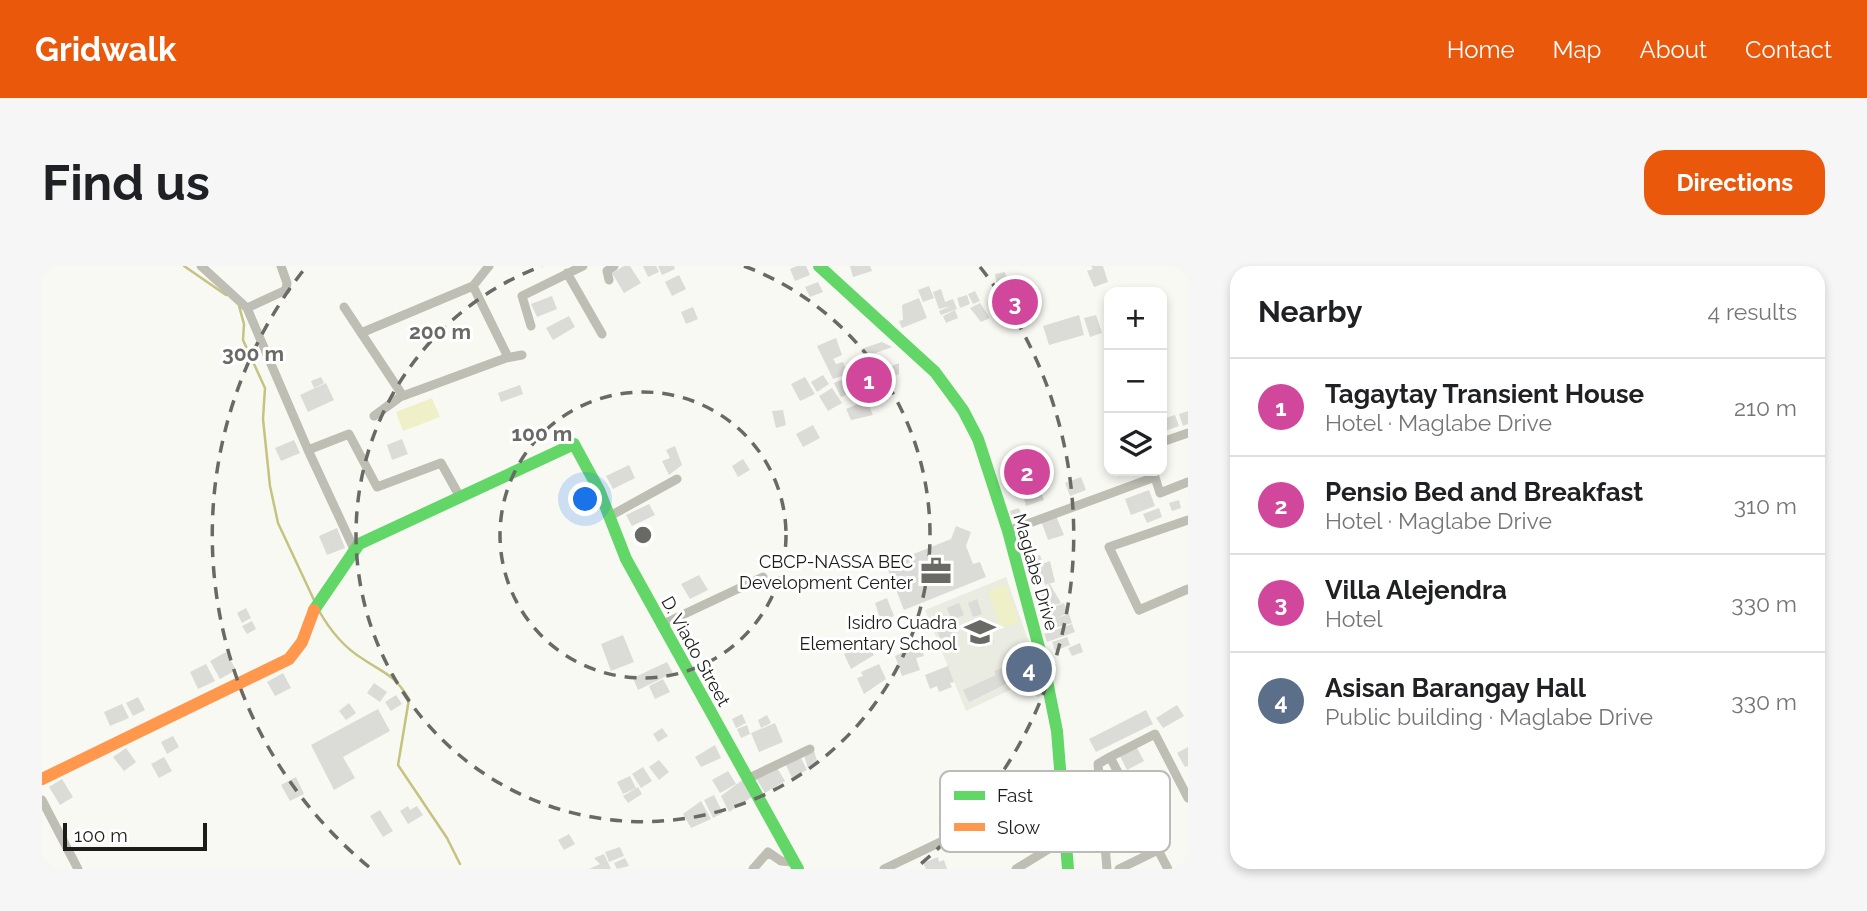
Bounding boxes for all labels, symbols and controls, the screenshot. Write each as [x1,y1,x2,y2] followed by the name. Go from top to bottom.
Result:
[35,30,176,69] text: Gridwalk
[1447,35,1515,64] text: Home
[1553,35,1601,64] text: Map
[1639,35,1707,64] text: About
[1745,35,1832,64] text: Contact
[1644,150,1825,215] button: Directions
[42,154,210,211] text: Find us
[992,276,1038,328] pin: 3
[1104,287,1167,476] map controls
[1104,287,1167,350] button: +
[1258,294,1362,329] text: Nearby
[1708,298,1797,325] text: 4 results
[409,319,471,344] text: 200 m
[222,341,284,366] text: 300 m
[1104,350,1167,413] button: −
[846,354,892,406] pin: 1
[1325,379,1644,409] text: Tagaytay Transient House
[1275,394,1287,421] text: 1
[1734,394,1797,421] text: 210 m
[1325,409,1552,436] text: Hotel · Maglabe Drive
[1104,413,1167,476] button: layers
[512,421,572,446] text: 100 m
[1004,446,1050,498] pin: 2
[1325,477,1643,507] text: Pensio Bed and Breakfast
[568,482,602,516] your location
[1275,492,1287,519] text: 2
[1734,492,1797,519] text: 310 m
[1325,507,1552,534] text: Hotel · Maglabe Drive
[1009,511,1063,633] street label: Maglabe Drive
[631,523,655,547] centre of rings
[739,551,914,593] place label: CBCP-NASSA BEC Development Center
[919,554,953,588] office icon: CBCP-NASSA BEC Development Center
[1325,575,1507,605] text: Villa Alejendra
[1275,590,1287,617] text: 3
[1731,590,1797,617] text: 330 m
[657,592,735,710] street label: D. Viado Street
[1325,605,1383,632] text: Hotel
[799,612,957,654] place label: Isidro Cuadra Elementary School
[963,615,997,649] school or university icon: Isidro Cuadra Elementary School
[1006,643,1052,695] pin: 4
[1325,673,1586,703] text: Asisan Barangay Hall
[1274,688,1288,715] text: 4
[1731,688,1797,715] text: 330 m
[1325,703,1653,730] text: Public building · Maglabe Drive
[940,771,1170,852] legend
[997,784,1033,806] text: Fast
[997,816,1041,838] text: Slow
[63,820,206,852] scale bar
[74,824,128,846] text: 100 m

